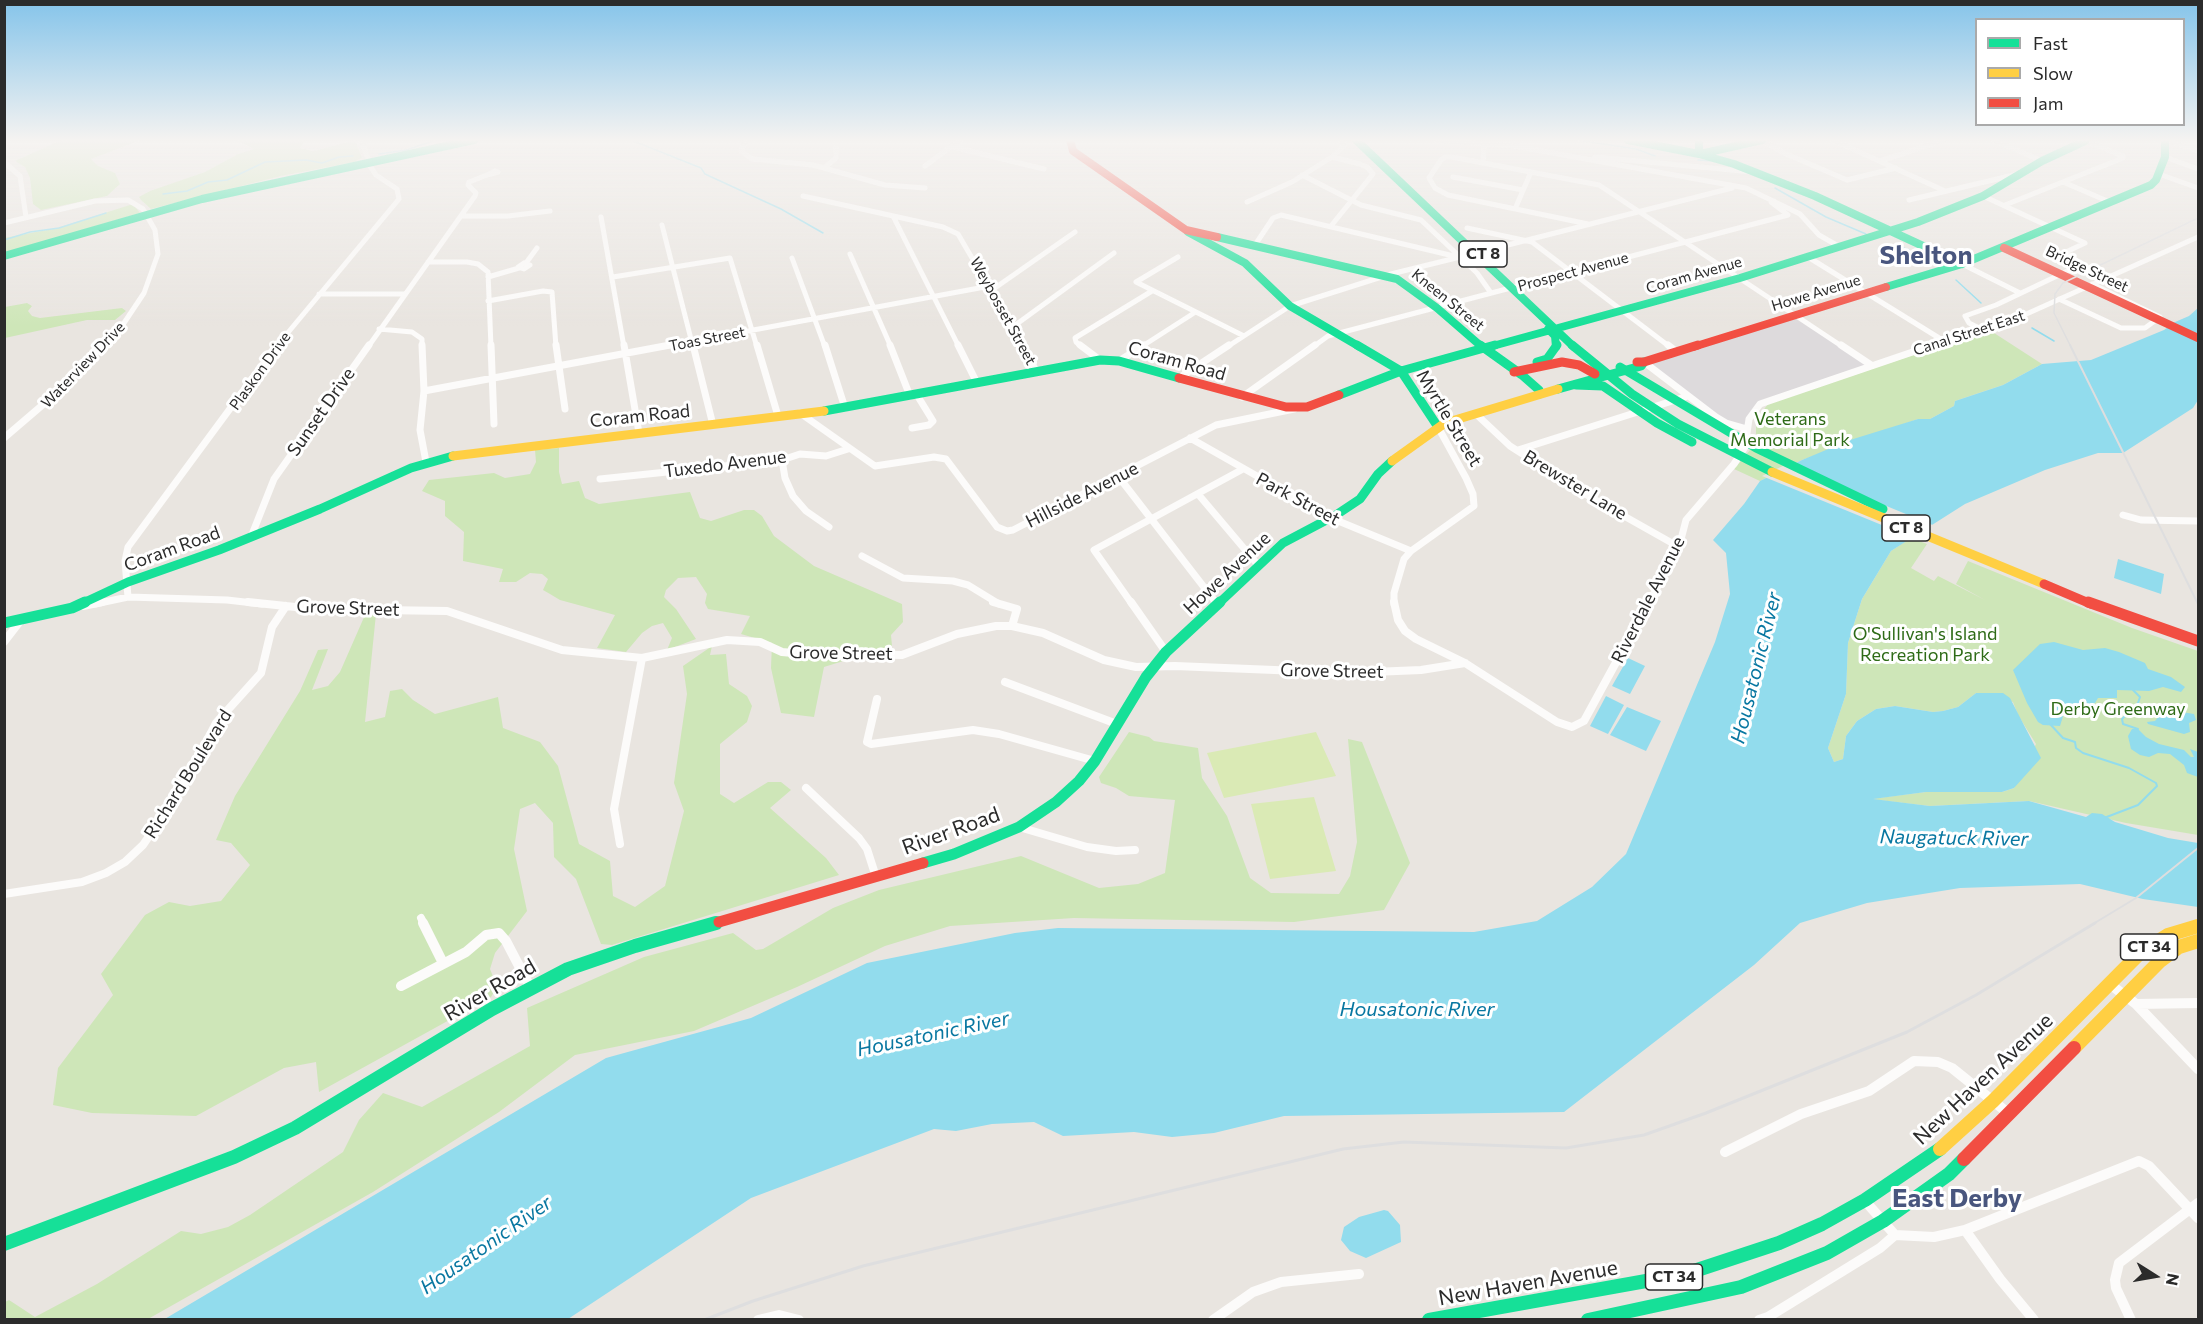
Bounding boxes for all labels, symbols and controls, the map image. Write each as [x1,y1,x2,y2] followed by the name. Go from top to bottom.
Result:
[1975,18,2185,126] legend
[2033,32,2068,54] text: Fast
[2033,62,2073,84] text: Slow
[2033,92,2063,114] text: Jam
[1880,239,1972,271] district label: Shelton
[1459,241,1507,267] road number: CT 8
[2043,242,2131,296] street label: Bridge Street
[1516,249,1630,295] street label: Prospect Avenue
[1644,253,1744,297] street label: Coram Avenue
[966,254,1040,368] street label: Weybosset Street
[1408,265,1488,335] street label: Kneen Street
[1769,271,1863,315] street label: Howe Avenue
[1911,306,2027,360] street label: Canal Street East
[37,318,129,412] street label: Waterview Drive
[667,323,747,355] street label: Toas Street
[226,328,294,414] street label: Plaskon Drive
[1126,337,1228,385] street label: Coram Road
[283,364,359,460] street label: Sunset Drive
[1412,366,1486,470] street label: Myrtle Street
[589,400,691,432] street label: Coram Road
[1730,408,1850,450] park label: Veterans Memorial Park
[662,446,788,482] street label: Tuxedo Avenue
[1519,446,1631,524] street label: Brewster Lane
[1022,457,1142,533] street label: Hillside Avenue
[1252,468,1344,530] street label: Park Street
[1882,515,1930,541] road number: CT 8
[121,522,223,576] street label: Coram Road
[1179,527,1275,619] street label: Howe Avenue
[1607,533,1689,667] street label: Riverdale Avenue
[1726,590,1786,746] water label: Housatonic River
[296,595,400,621] street label: Grove Street
[1853,623,1997,666] park label: O'Sullivan's Island Recreation Park
[789,641,893,665] street label: Grove Street
[1280,659,1384,683] street label: Grove Street
[2050,698,2186,720] park label: Derby Greenway
[140,706,236,842] street label: Richard Boulevard
[899,802,1003,860] street label: River Road
[1879,825,2029,851] water label: Naugatuck River
[2120,934,2178,960] road number: CT 34
[439,953,541,1027] street label: River Road
[1339,997,1495,1021] water label: Housatonic River
[855,1006,1011,1062] water label: Housatonic River
[1908,1008,2058,1150] street label: New Haven Avenue
[1892,1182,2022,1214] district label: East Derby
[416,1191,556,1299] water label: Housatonic River
[2125,1246,2185,1306] north arrow
[1436,1255,1620,1311] street label: New Haven Avenue
[1646,1264,1702,1290] road number: CT 34
[2163,1272,2184,1287] text: N

